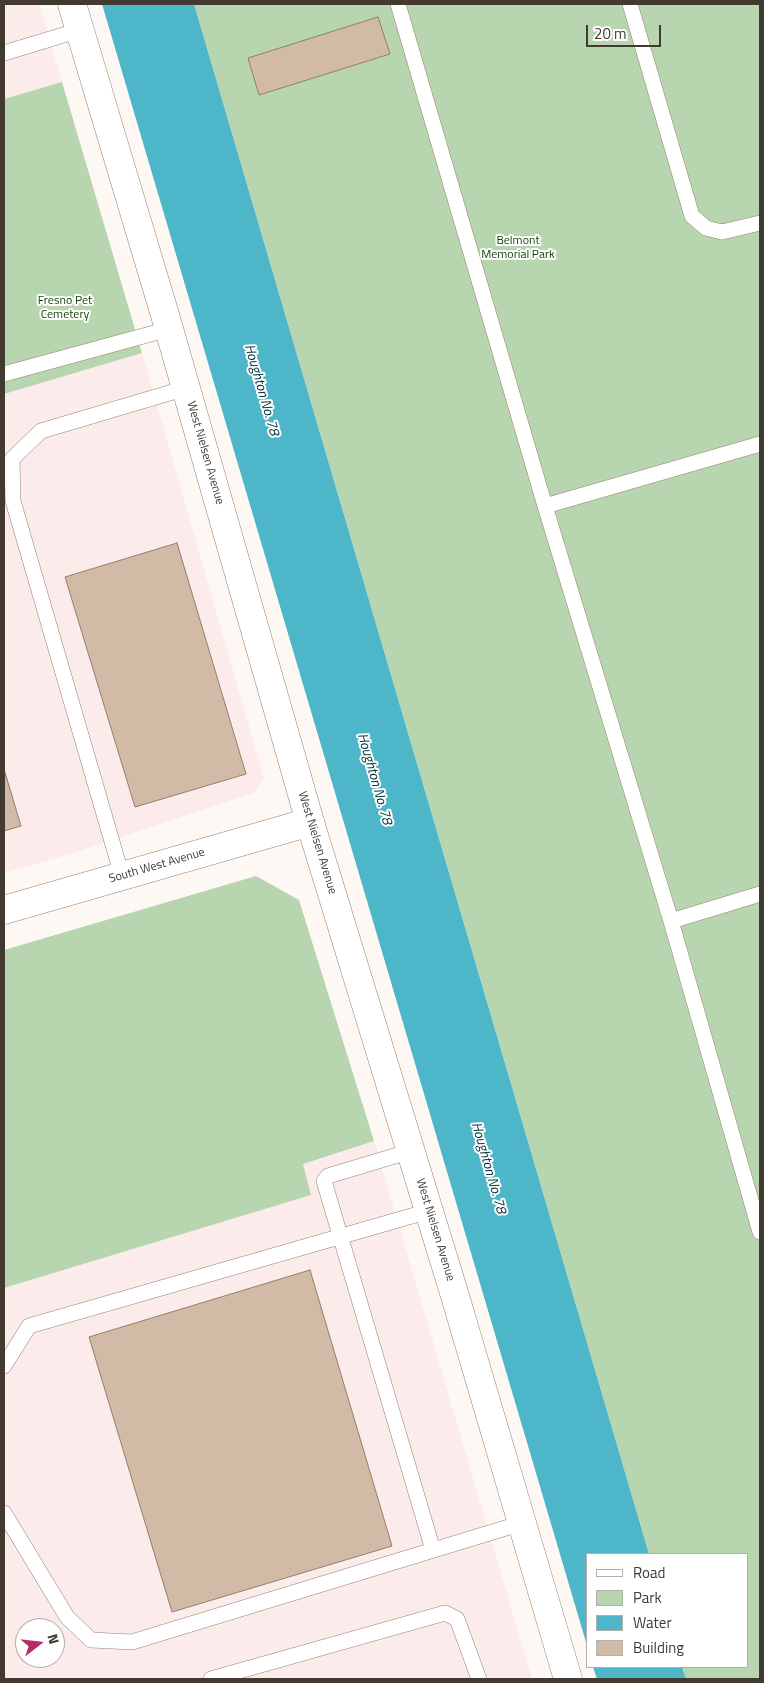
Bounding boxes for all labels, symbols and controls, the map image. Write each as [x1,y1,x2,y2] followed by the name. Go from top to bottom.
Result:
[589,15,664,47] scale bar
[594,22,627,45] text: 20 m
[481,234,555,262] park label: Belmont Memorial Park
[38,294,92,322] park label: Fresno Pet Cemetery
[240,342,282,438] water label: Houghton No. 78
[183,400,227,506] street label: West Nielsen Avenue
[353,731,395,827] water label: Houghton No. 78
[295,790,339,896] street label: West Nielsen Avenue
[107,845,207,887] street label: South West Avenue
[467,1120,509,1216] water label: Houghton No. 78
[413,1177,457,1283] street label: West Nielsen Avenue
[586,1553,749,1668] legend
[633,1561,665,1584] text: Road
[633,1586,662,1609] text: Park
[633,1611,672,1634] text: Water
[15,1618,65,1668] north arrow
[43,1631,65,1647] text: N
[633,1636,684,1659] text: Building

